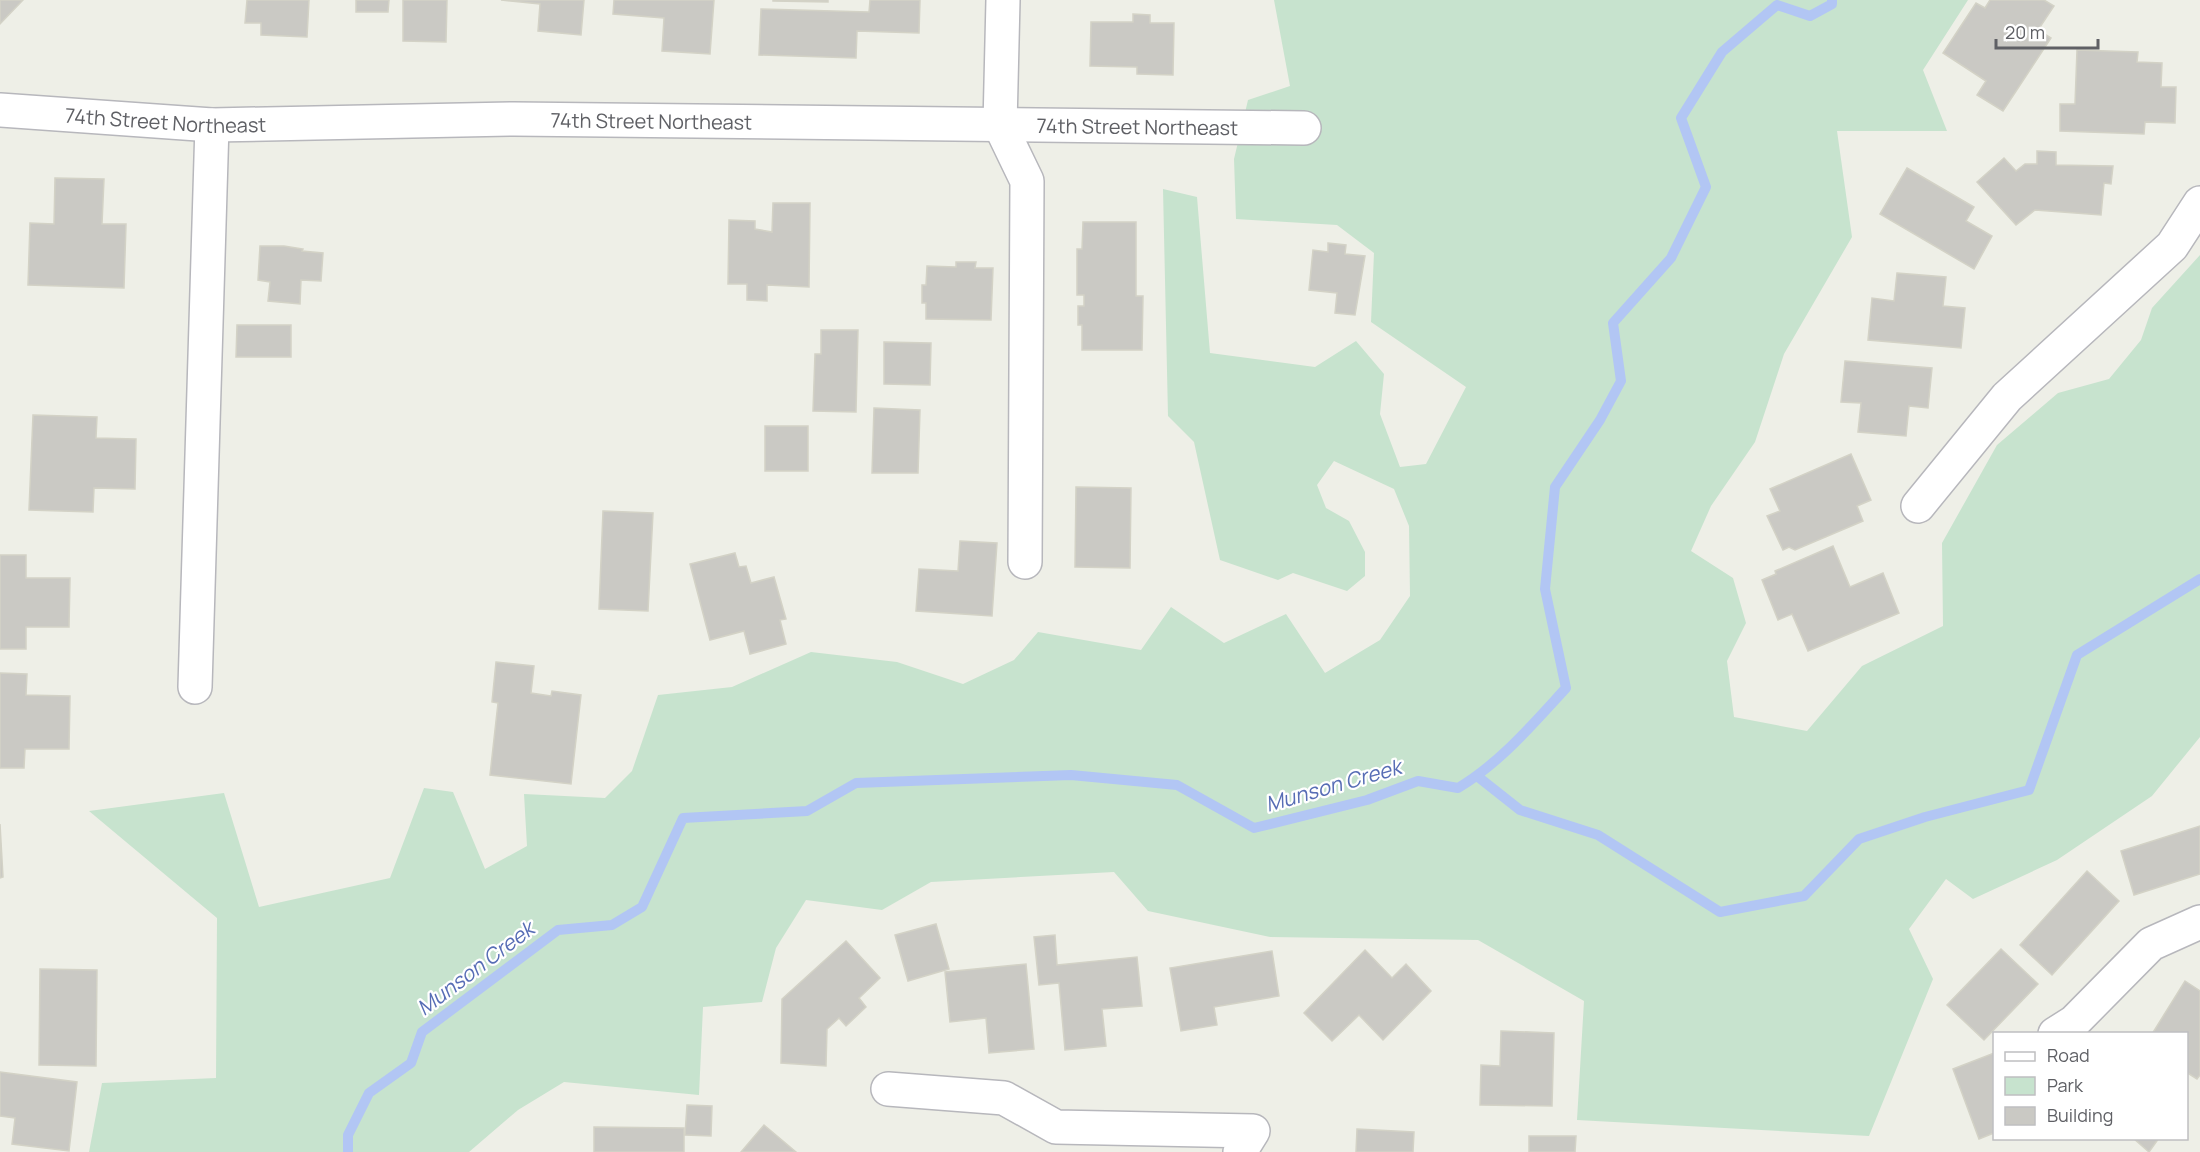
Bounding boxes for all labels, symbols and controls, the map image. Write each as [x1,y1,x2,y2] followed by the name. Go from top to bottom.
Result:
[1996,12,2098,50] scale bar
[2005,20,2045,44] text: 20 m
[64,101,267,139] street label: 74th Street Northeast
[550,106,752,135] street label: 74th Street Northeast
[1036,111,1238,141] street label: 74th Street Northeast
[1262,752,1407,818] water label: Munson Creek
[411,913,541,1021] water label: Munson Creek
[1993,1032,2188,1140] legend
[2047,1043,2090,1067] text: Road
[2047,1073,2084,1097] text: Park
[2047,1103,2113,1127] text: Building

